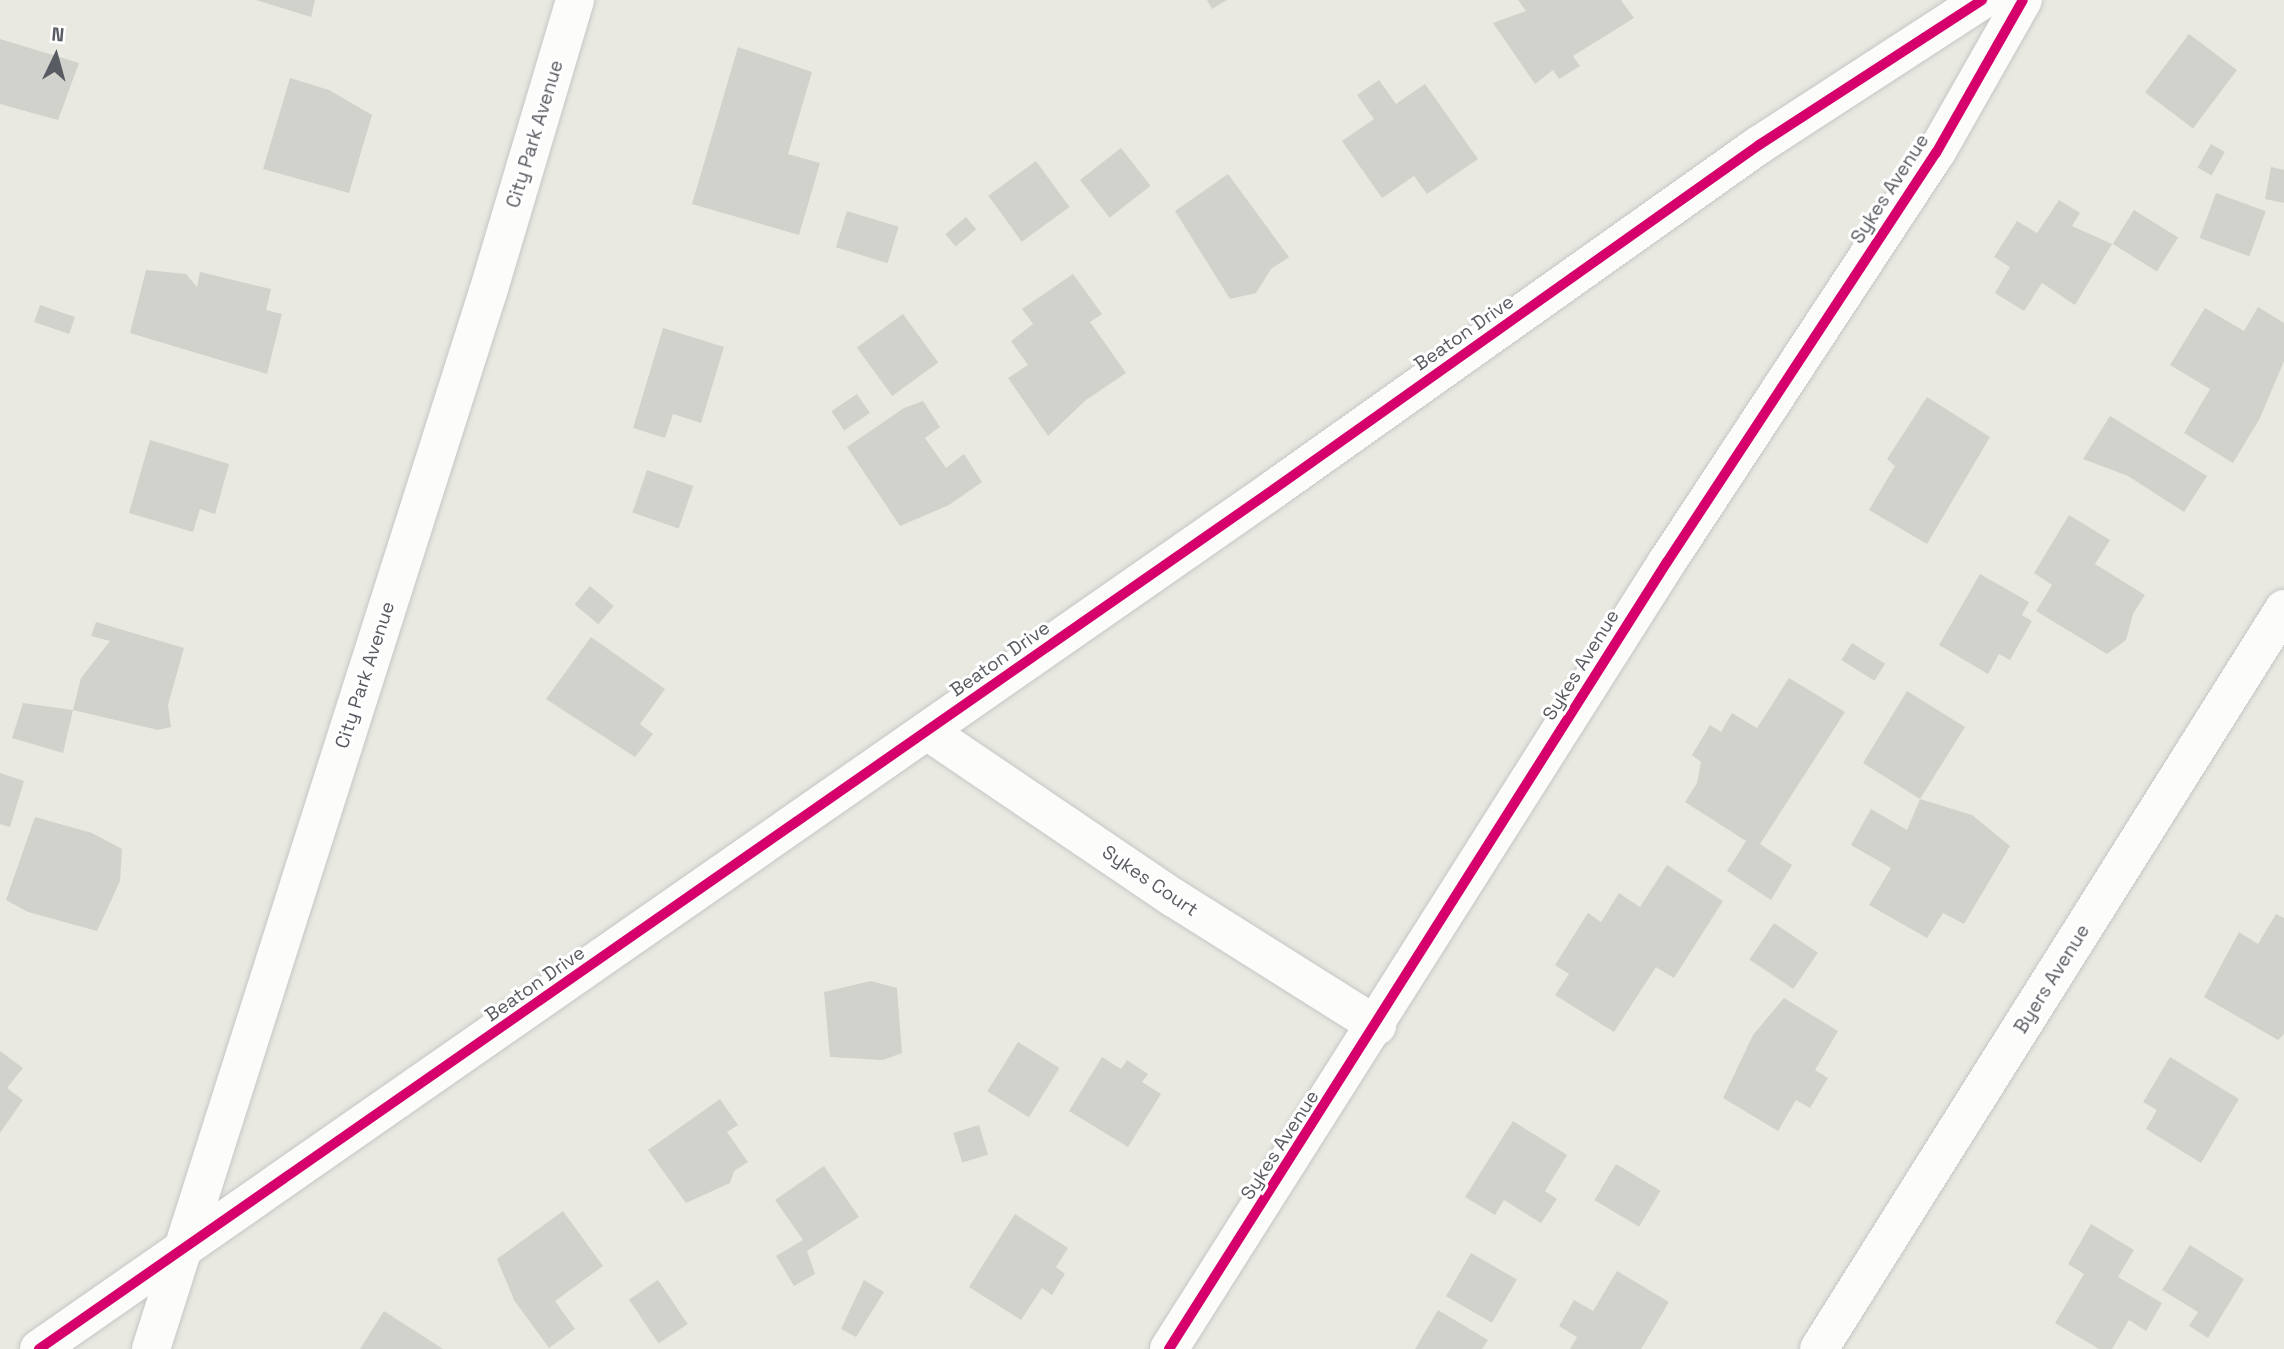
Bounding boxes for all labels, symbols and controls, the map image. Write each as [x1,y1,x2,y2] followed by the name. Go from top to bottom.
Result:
[21,21,91,91] north arrow
[50,22,65,48] text: N
[502,57,568,211] street label: City Park Avenue
[1846,130,1934,248] street label: Sykes Avenue
[1410,290,1518,376] street label: Beaton Drive
[330,598,400,752] street label: City Park Avenue
[1538,605,1624,725] street label: Sykes Avenue
[946,616,1054,702] street label: Beaton Drive
[1098,841,1202,921] street label: Sykes Court
[2009,920,2095,1038] street label: Byers Avenue
[481,941,589,1027] street label: Beaton Drive
[1236,1086,1324,1204] street label: Sykes Avenue

